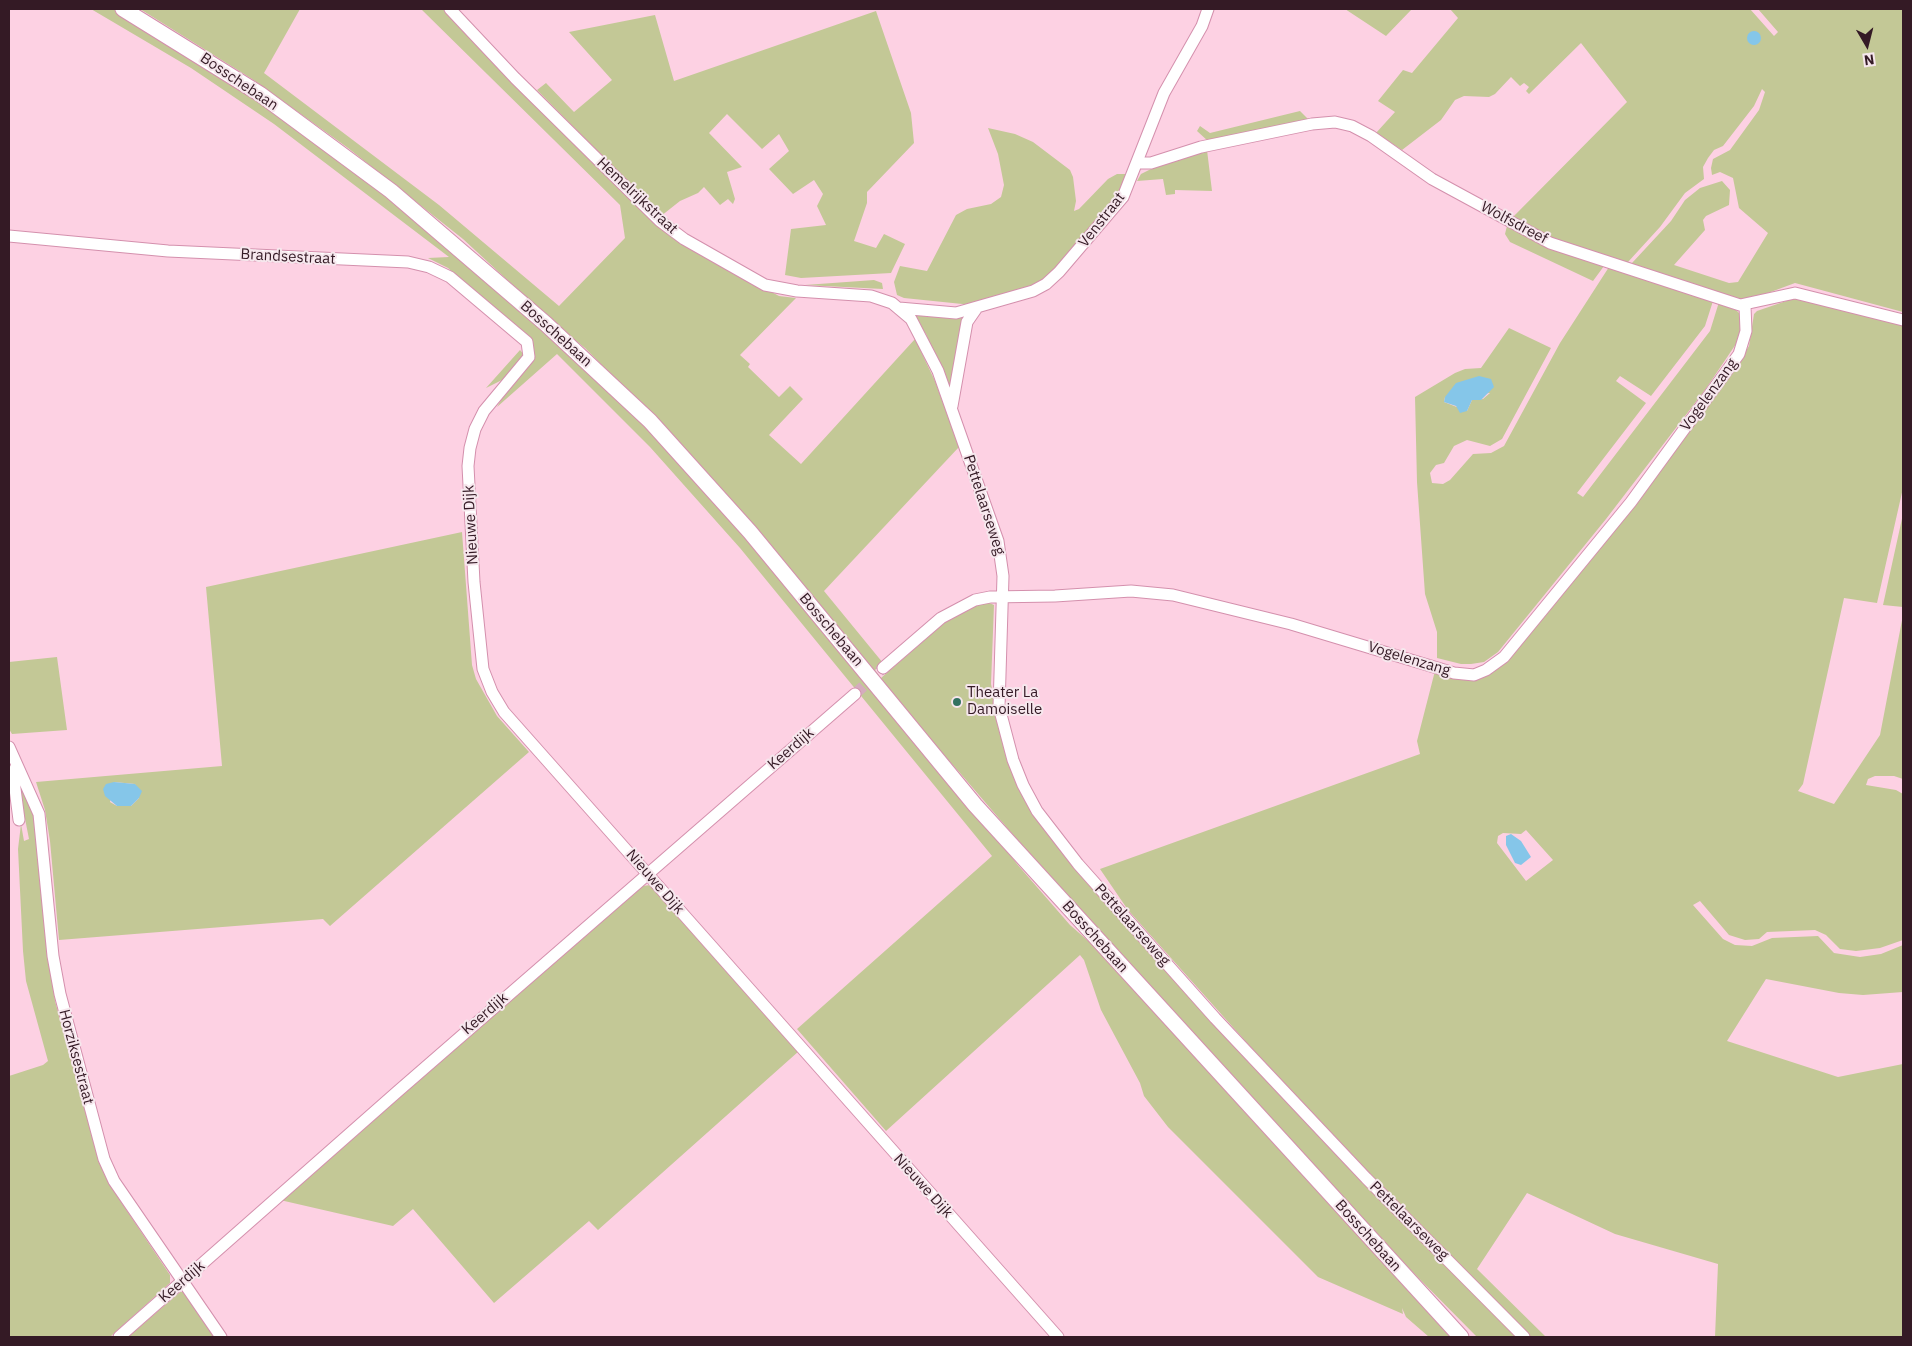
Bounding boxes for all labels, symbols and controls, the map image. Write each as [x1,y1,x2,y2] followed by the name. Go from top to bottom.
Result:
[1842,20,1892,70] north arrow
[197,49,281,115] street label: Bosschebaan
[1863,50,1875,69] text: N
[593,154,681,238] street label: Hemelrijkstraat
[1075,189,1129,251] street label: Venstraat
[1477,198,1551,248] street label: Wolfsdreef
[240,246,336,268] street label: Brandsestraat
[516,297,596,371] street label: Bosschebaan
[1677,355,1741,435] street label: Vogelenzang
[959,453,1009,557] street label: Pettelaarseweg
[460,485,482,565] street label: Nieuwe Dijk
[795,590,867,670] street label: Bosschebaan
[1366,638,1452,680] street label: Vogelenzang
[967,684,1042,719] place label: Theater La Damoiselle
[951,696,963,708] marker: Theater La Damoiselle
[764,724,818,774] street label: Keerdijk
[622,846,688,918] street label: Nieuwe Dijk
[1090,880,1174,970] street label: Pettelaarseweg
[1058,897,1132,977] street label: Bosschebaan
[458,989,512,1039] street label: Keerdijk
[55,1007,97,1107] street label: Horziksestraat
[890,1150,956,1222] street label: Nieuwe Dijk
[1366,1178,1452,1264] street label: Pettelaarseweg
[1331,1196,1405,1276] street label: Bosschebaan
[155,1257,209,1307] street label: Keerdijk

